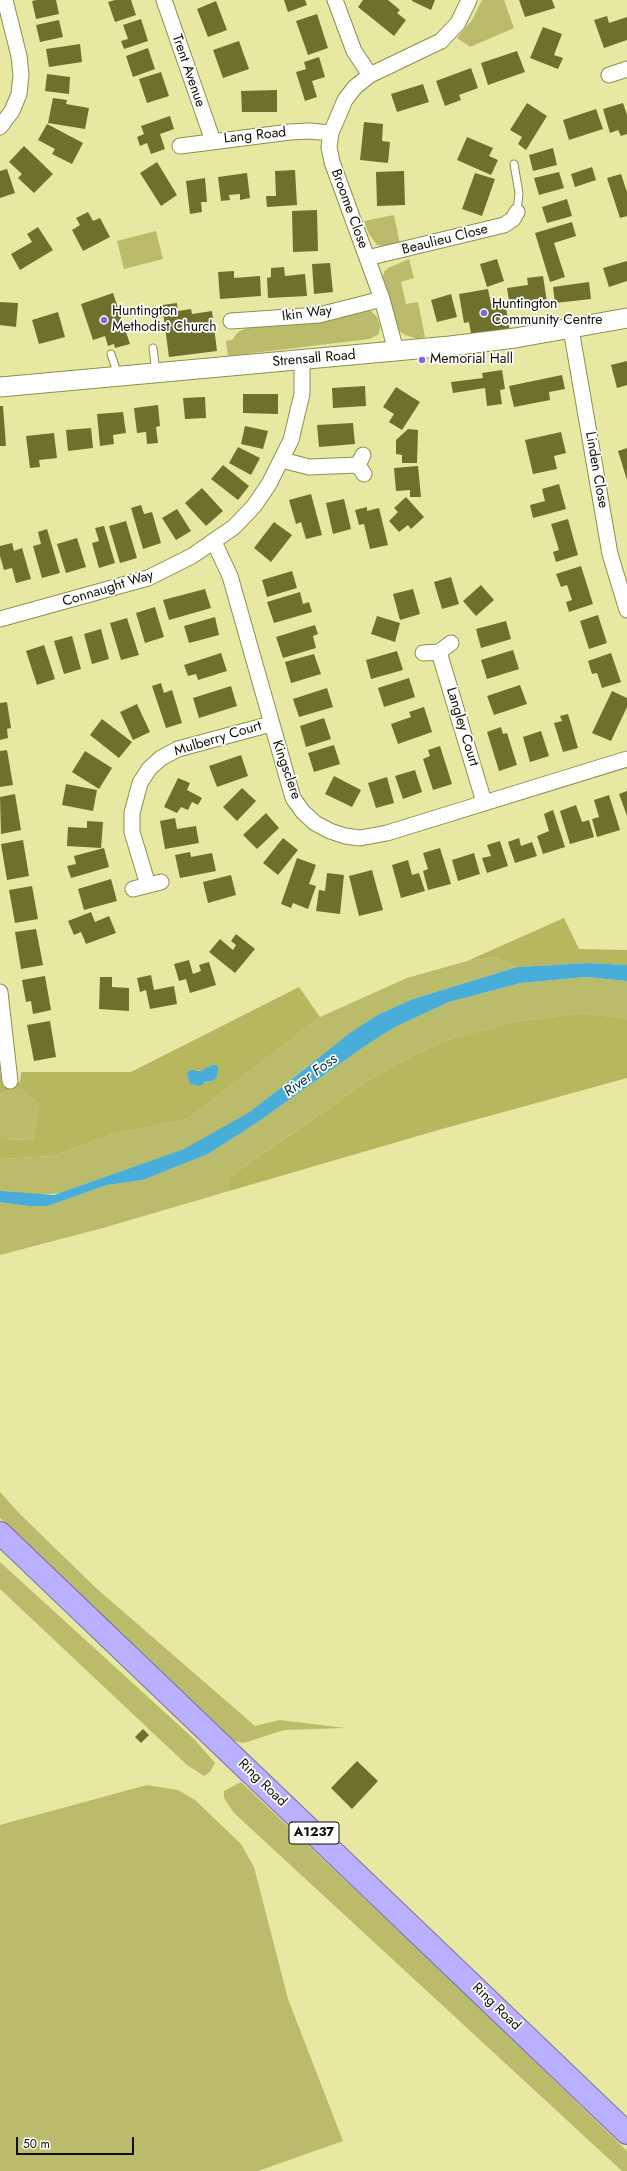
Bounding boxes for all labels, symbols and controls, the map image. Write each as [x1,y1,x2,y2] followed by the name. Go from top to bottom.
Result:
[168,32,208,110] street label: Trent Avenue
[223,124,287,148] street label: Lang Road
[327,167,371,251] street label: Broome Close
[400,221,490,259] street label: Beaulieu Close
[492,297,602,330] place label: Huntington Community Centre
[281,303,333,325] street label: Ikin Way
[112,304,217,336] place label: Huntington Methodist Church
[479,308,489,318] marker: Huntington Community Centre
[99,315,109,325] marker: Huntington Methodist Church
[272,347,356,371] street label: Strensall Road
[430,352,513,368] place label: Memorial Hall
[417,355,427,365] marker: Memorial Hall
[581,430,611,510] street label: Linden Close
[61,567,155,611] street label: Connaught Way
[442,685,482,769] street label: Langley Court
[172,718,264,760] street label: Mulberry Court
[268,738,304,802] street label: Kingsclere
[281,1051,341,1101] water label: River Foss
[234,1756,290,1810] street label: Ring Road
[289,1822,339,1844] road number: A1237
[468,1980,524,2034] street label: Ring Road
[18,2129,136,2155] scale bar
[23,2135,50,2153] text: 50 m

